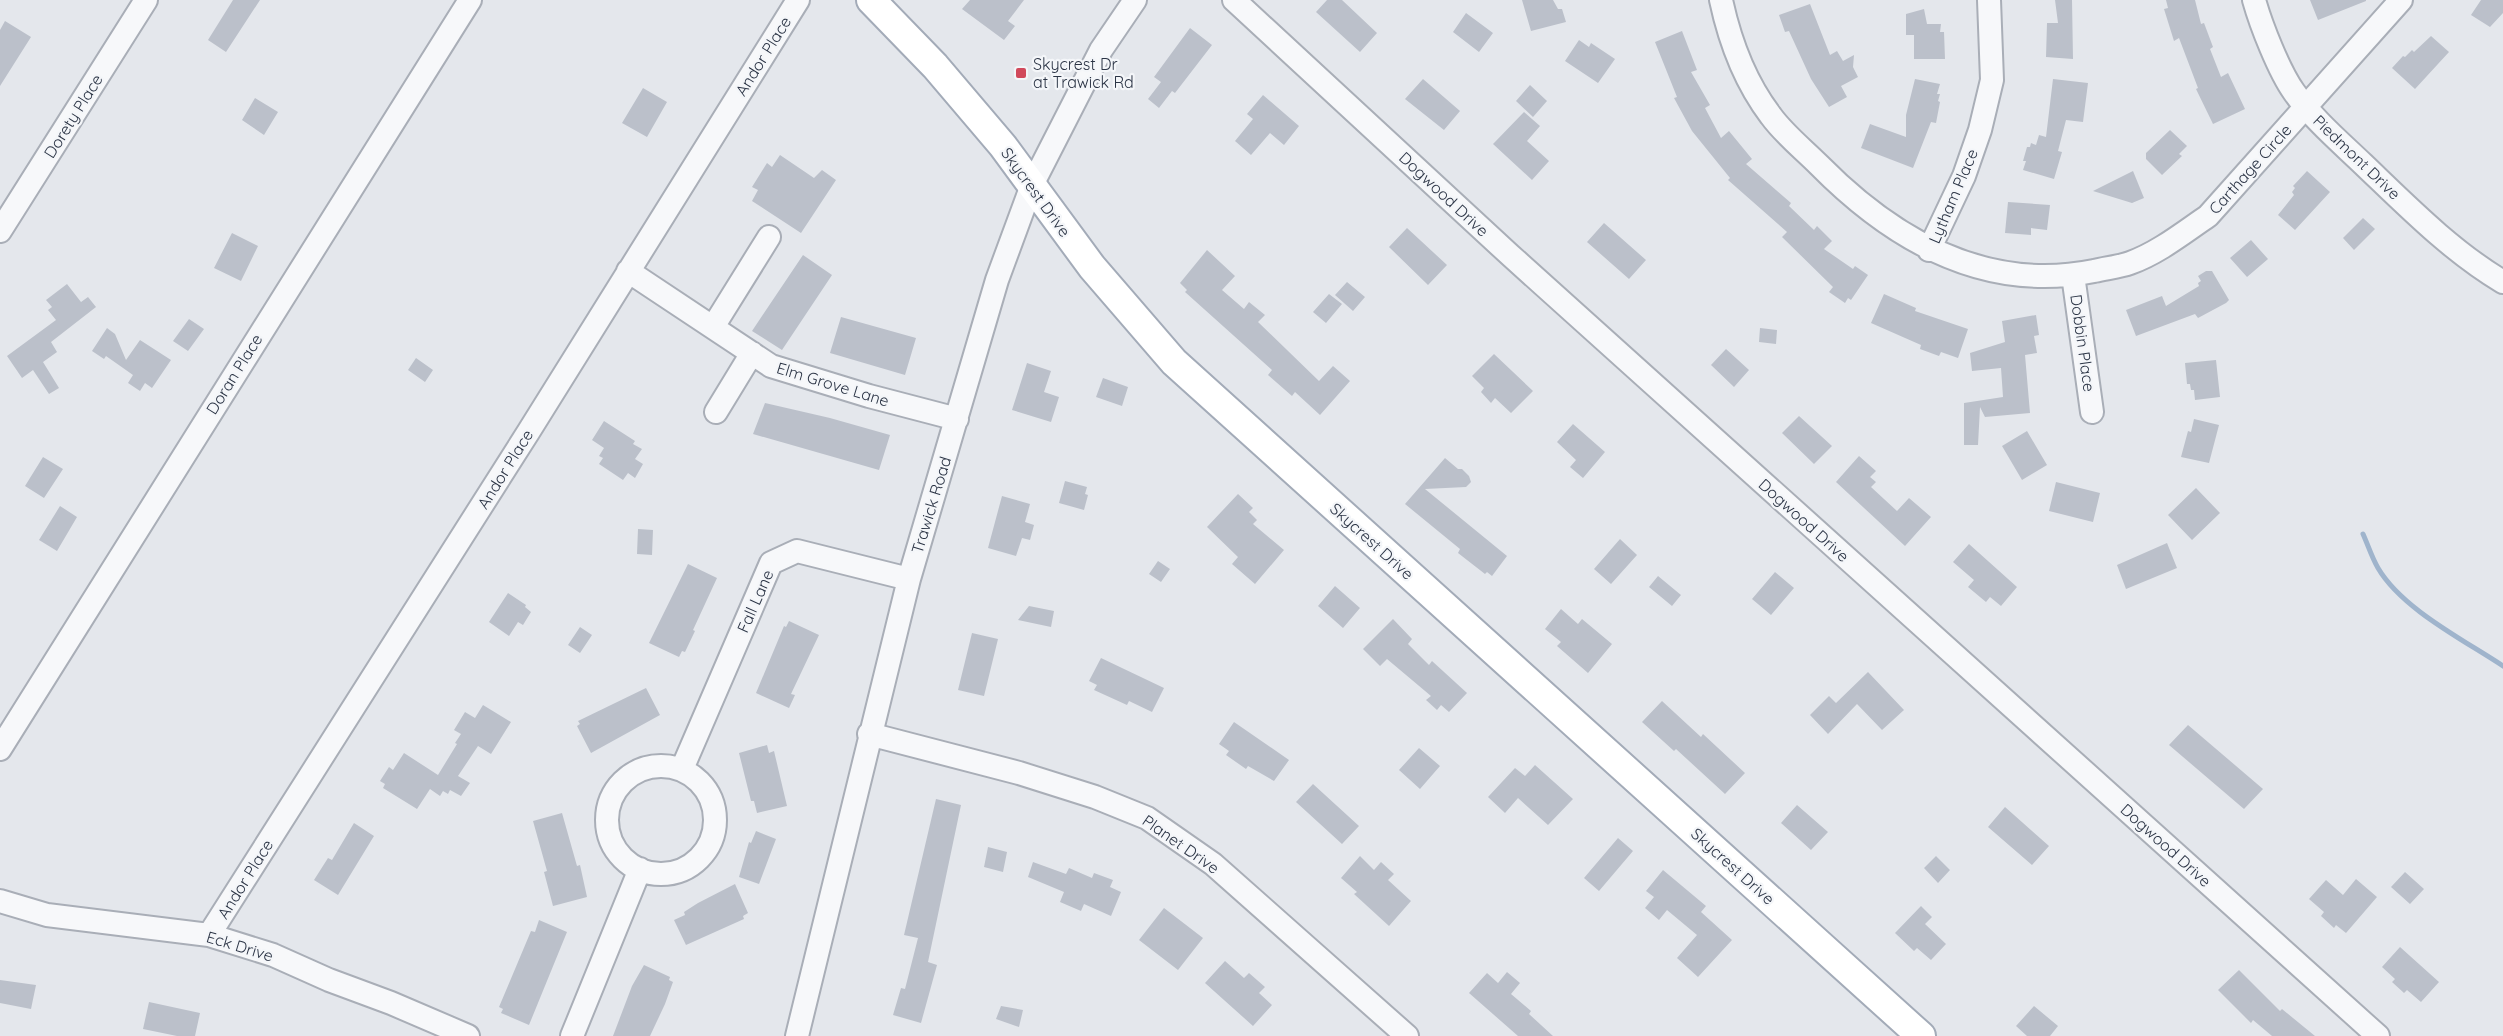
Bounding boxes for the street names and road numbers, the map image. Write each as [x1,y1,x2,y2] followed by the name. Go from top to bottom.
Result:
[731,13,795,99] street label: Andor Place
[39,70,107,162] street label: Dorety Place
[2309,110,2405,204] street label: Piedmont Drive
[2204,120,2296,218] street label: Carthage Circle
[997,143,1075,241] street label: Skycrest Drive
[1924,146,1982,246] street label: Lytham Place
[1395,147,1493,241] street label: Dogwood Drive
[2066,293,2100,393] street label: Dobbin Place
[201,330,267,418] street label: Doran Place
[774,357,892,411] street label: Elm Grove Lane
[473,426,537,512] street label: Andor Place
[907,454,955,556] street label: Trawick Road
[1754,474,1854,566] street label: Dogwood Drive
[1326,498,1418,584] street label: Skycrest Drive
[732,566,778,636] street label: Fall Lane
[2116,799,2216,891] street label: Dogwood Drive
[1139,810,1223,878] street label: Planet Drive
[1687,823,1779,909] street label: Skycrest Drive
[213,836,277,922] street label: Andor Place
[204,926,276,966] street label: Eck Drive

